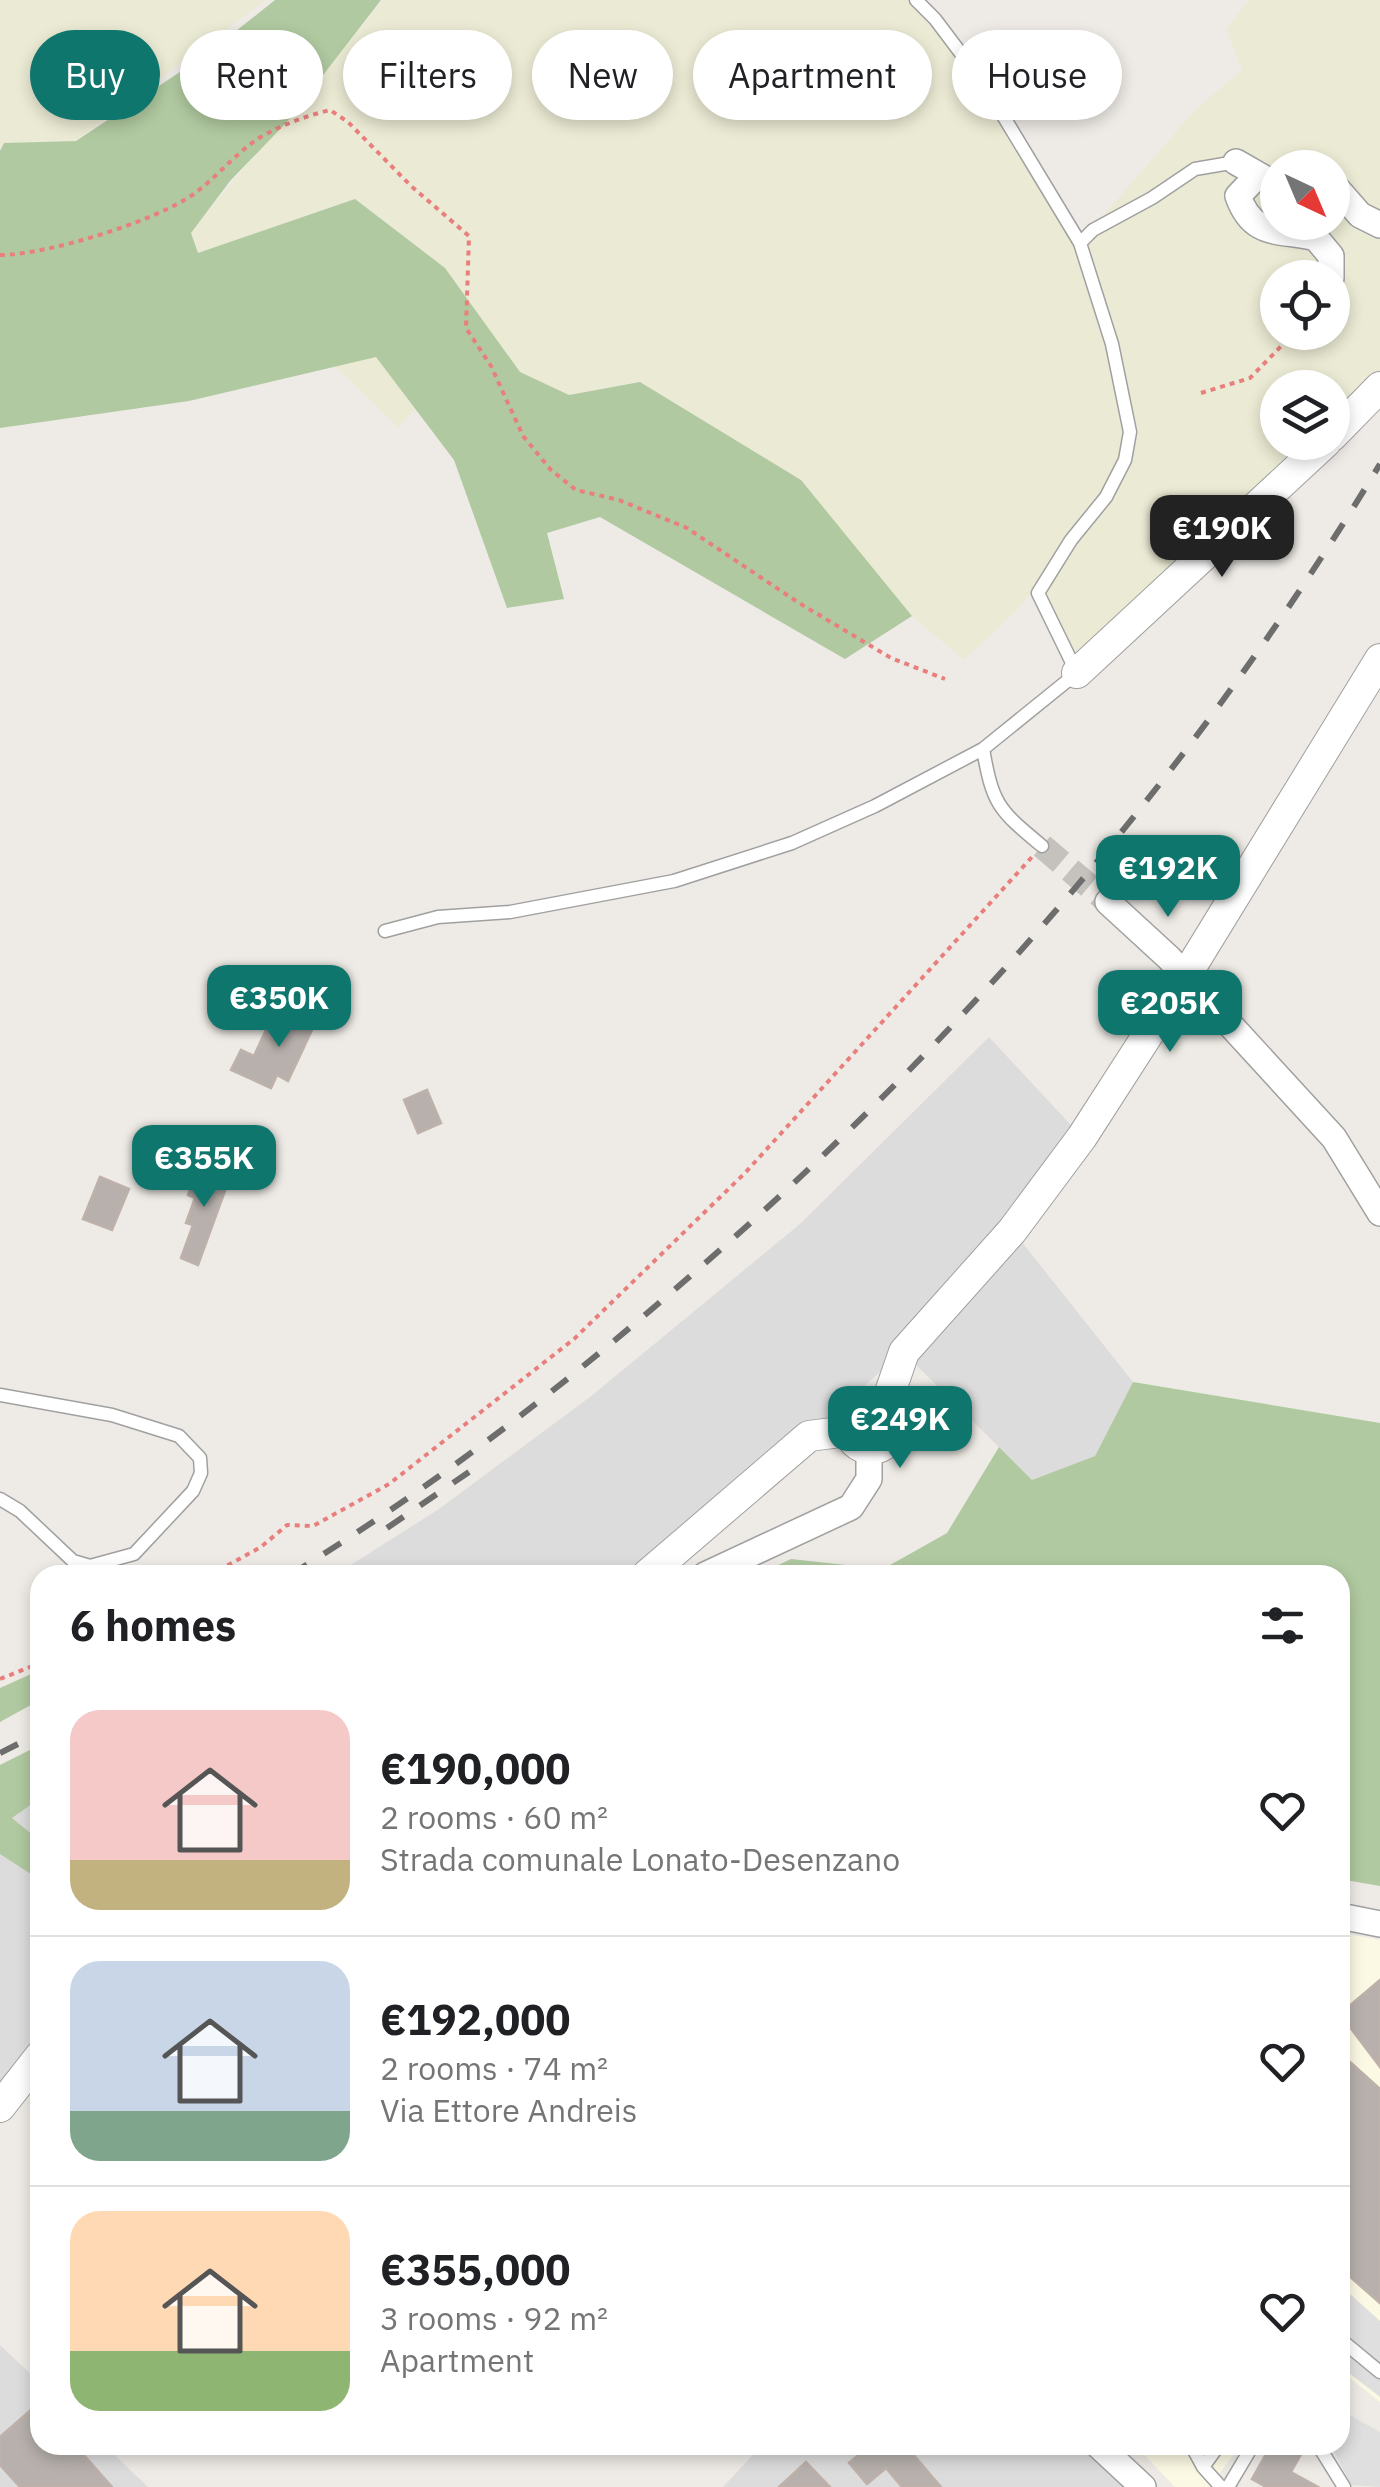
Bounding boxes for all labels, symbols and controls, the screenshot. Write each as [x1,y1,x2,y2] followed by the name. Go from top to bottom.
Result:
[30,30,160,120] chip: Buy
[180,30,323,120] chip: Rent
[343,30,512,120] chip: Filters
[532,30,673,120] chip: New
[693,30,932,120] chip: Apartment
[952,30,1122,120] chip: House
[1260,150,1350,240] north arrow
[1260,150,1350,460] map controls
[1260,260,1350,350] button: locate
[1260,370,1350,460] button: layers
[1152,495,1292,580] pin: €190K
[1172,506,1272,548] text: €190K
[1098,835,1238,920] pin: €192K
[1118,846,1218,888] text: €192K
[209,965,349,1050] pin: €350K
[1100,970,1240,1055] pin: €205K
[229,976,329,1018] text: €350K
[1120,981,1220,1023] text: €205K
[134,1125,274,1210] pin: €355K
[154,1136,254,1178] text: €355K
[830,1386,970,1471] pin: €249K
[850,1397,950,1439] text: €249K
[70,1598,236,1653] text: 6 homes
[1255,1598,1310,1653] icon: filters
[380,1741,571,1796] text: €190,000
[150,1750,270,1870] icon: home
[1255,1783,1310,1838] icon: heart
[380,1796,608,1838] text: 2 rooms · 60 m²
[380,1838,900,1880] text: Strada comunale Lonato-Desenzano
[380,1992,571,2047] text: €192,000
[150,2001,270,2121] icon: home
[1255,2034,1310,2089] icon: heart
[380,2047,608,2089] text: 2 rooms · 74 m²
[380,2089,637,2131] text: Via Ettore Andreis
[380,2242,571,2297] text: €355,000
[150,2251,270,2371] icon: home
[1255,2284,1310,2339] icon: heart
[380,2297,608,2339] text: 3 rooms · 92 m²
[380,2339,534,2381] text: Apartment

